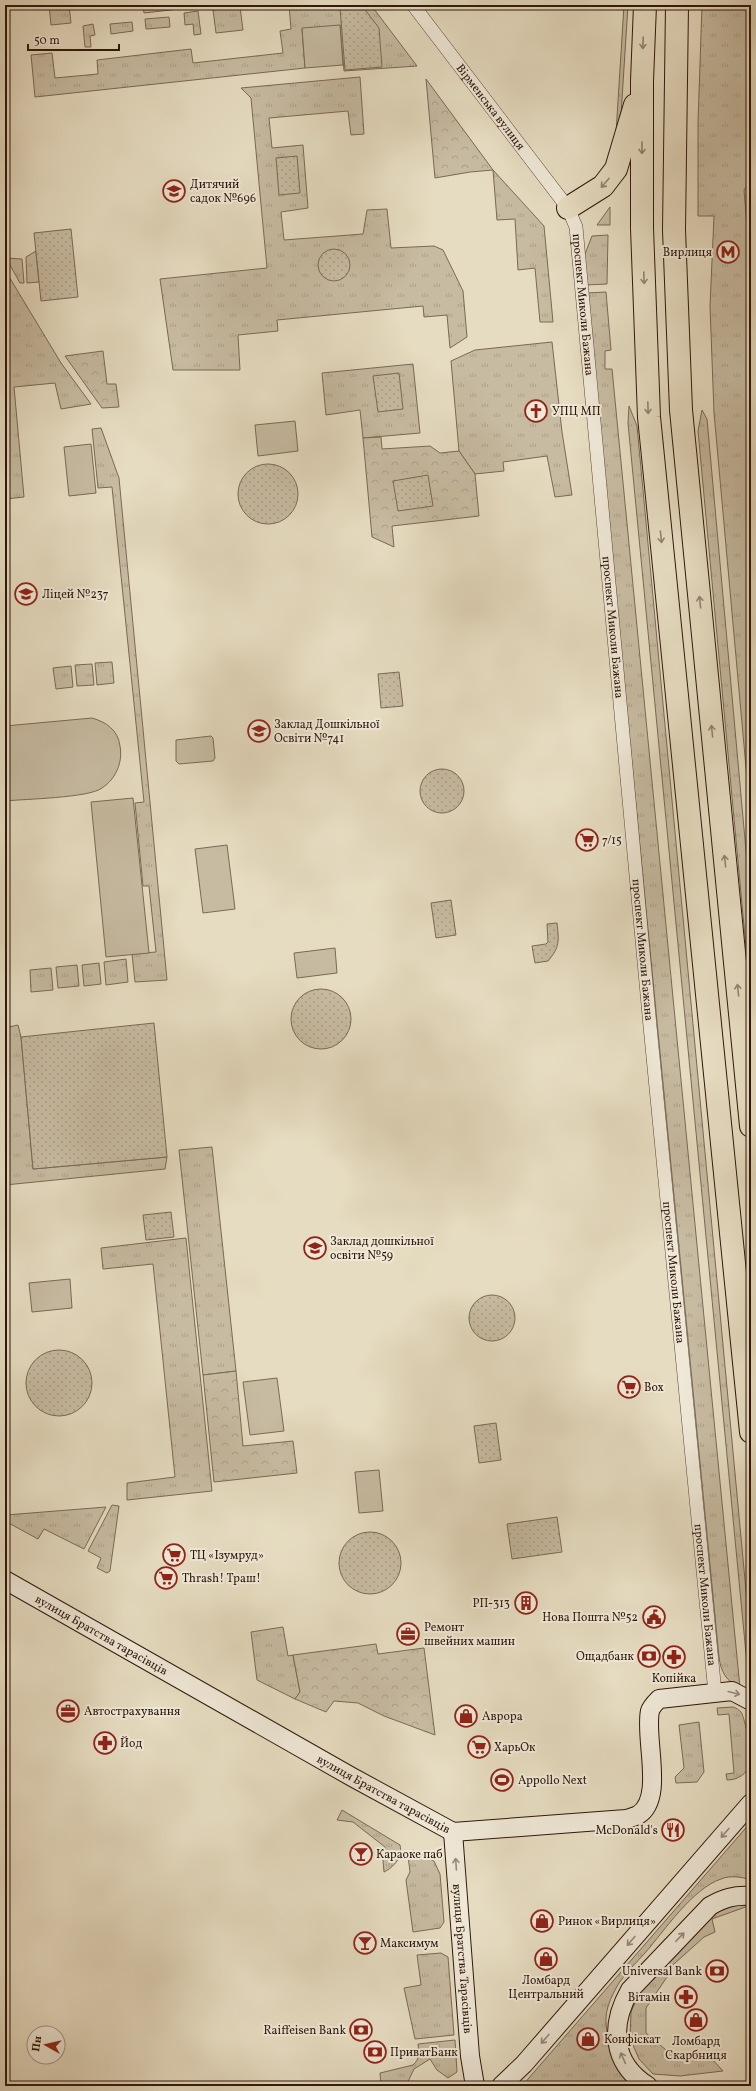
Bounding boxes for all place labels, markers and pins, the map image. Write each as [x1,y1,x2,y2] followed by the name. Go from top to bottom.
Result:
[190,177,256,207] place label: Дитячий садок №696
[161,178,187,204] school or university icon: Дитячий садок №696
[715,239,741,265] metro station icon: Вирлиця
[663,245,712,261] place label: Вирлиця
[523,398,549,424] church icon: УПЦ МП
[552,404,601,420] place label: УПЦ МП
[13,581,39,607] school or university icon: Ліцей №237
[42,587,109,603] place label: Ліцей №237
[274,717,380,747] place label: Заклад Дошкільної Освіти №741
[246,718,272,744] school or university icon: Заклад Дошкільної Освіти №741
[574,827,600,853] supermarket icon: 7/15
[602,833,622,849] place label: 7/15
[330,1234,434,1264] place label: Заклад дошкільної освіти №59
[302,1235,328,1261] school or university icon: Заклад дошкільної освіти №59
[616,1374,642,1400] supermarket icon: Box
[644,1380,664,1396] place label: Box
[161,1542,187,1568] supermarket icon: ТЦ «Ізумруд»
[190,1548,264,1564] place label: ТЦ «Ізумруд»
[153,1565,179,1591] supermarket icon: Thrash! Траш!
[182,1571,261,1587] place label: Thrash! Траш!
[513,1590,539,1616] building icon: РП-313
[472,1596,510,1612] place label: РП-313
[641,1604,667,1630] public building icon: Нова Пошта №52
[542,1610,638,1626] place label: Нова Пошта №52
[424,1620,515,1650] place label: Ремонт швейних машин
[395,1621,421,1647] office icon: Ремонт швейних машин
[636,1643,662,1669] bank icon: Ощадбанк
[661,1644,687,1670] pharmacy icon: Копійка
[576,1649,635,1665] place label: Ощадбанк
[652,1671,696,1687] place label: Копійка
[55,1698,81,1724] office icon: Автострахування
[453,1703,479,1729] shop icon: Аврора
[84,1704,180,1720] place label: Автострахування
[482,1709,523,1725] place label: Аврора
[92,1730,118,1756] pharmacy icon: Йод
[466,1734,492,1760] supermarket icon: ХарьОк
[120,1735,142,1752] place label: Йод
[494,1740,536,1756] place label: ХарьОк
[489,1767,515,1793] sports icon: Appollo Next
[518,1773,587,1789] place label: Appollo Next
[660,1817,686,1843] restaurant icon: McDonald's
[596,1823,658,1839] place label: McDonald's
[348,1841,374,1867] bar icon: Караоке паб
[376,1847,443,1863] place label: Караоке паб
[529,1908,555,1934] shop icon: Ринок «Вирлиця»
[558,1914,656,1930] place label: Ринок «Вирлиця»
[352,1930,378,1956] bar icon: Максимум
[380,1936,439,1952] place label: Максимум
[533,1946,559,1972] shop icon: Ломбард Центральний
[704,1958,730,1984] bank icon: Universal Bank
[622,1964,702,1980] place label: Universal Bank
[508,1973,584,2003] place label: Ломбард Центральний
[673,1984,699,2010] pharmacy icon: Вітамін
[628,1990,670,2006] place label: Вітамін
[683,2007,709,2033] shop icon: Ломбард Скарбниця
[348,2017,374,2043] bank icon: Raiffeisen Bank
[263,2023,346,2039] place label: Raiffeisen Bank
[575,2026,601,2052] shop icon: Конфіскат
[604,2032,661,2048] place label: Конфіскат
[665,2034,727,2064] place label: Ломбард Скарбниця
[362,2039,388,2065] bank icon: ПриватБанк
[390,2045,458,2061] place label: ПриватБанк

